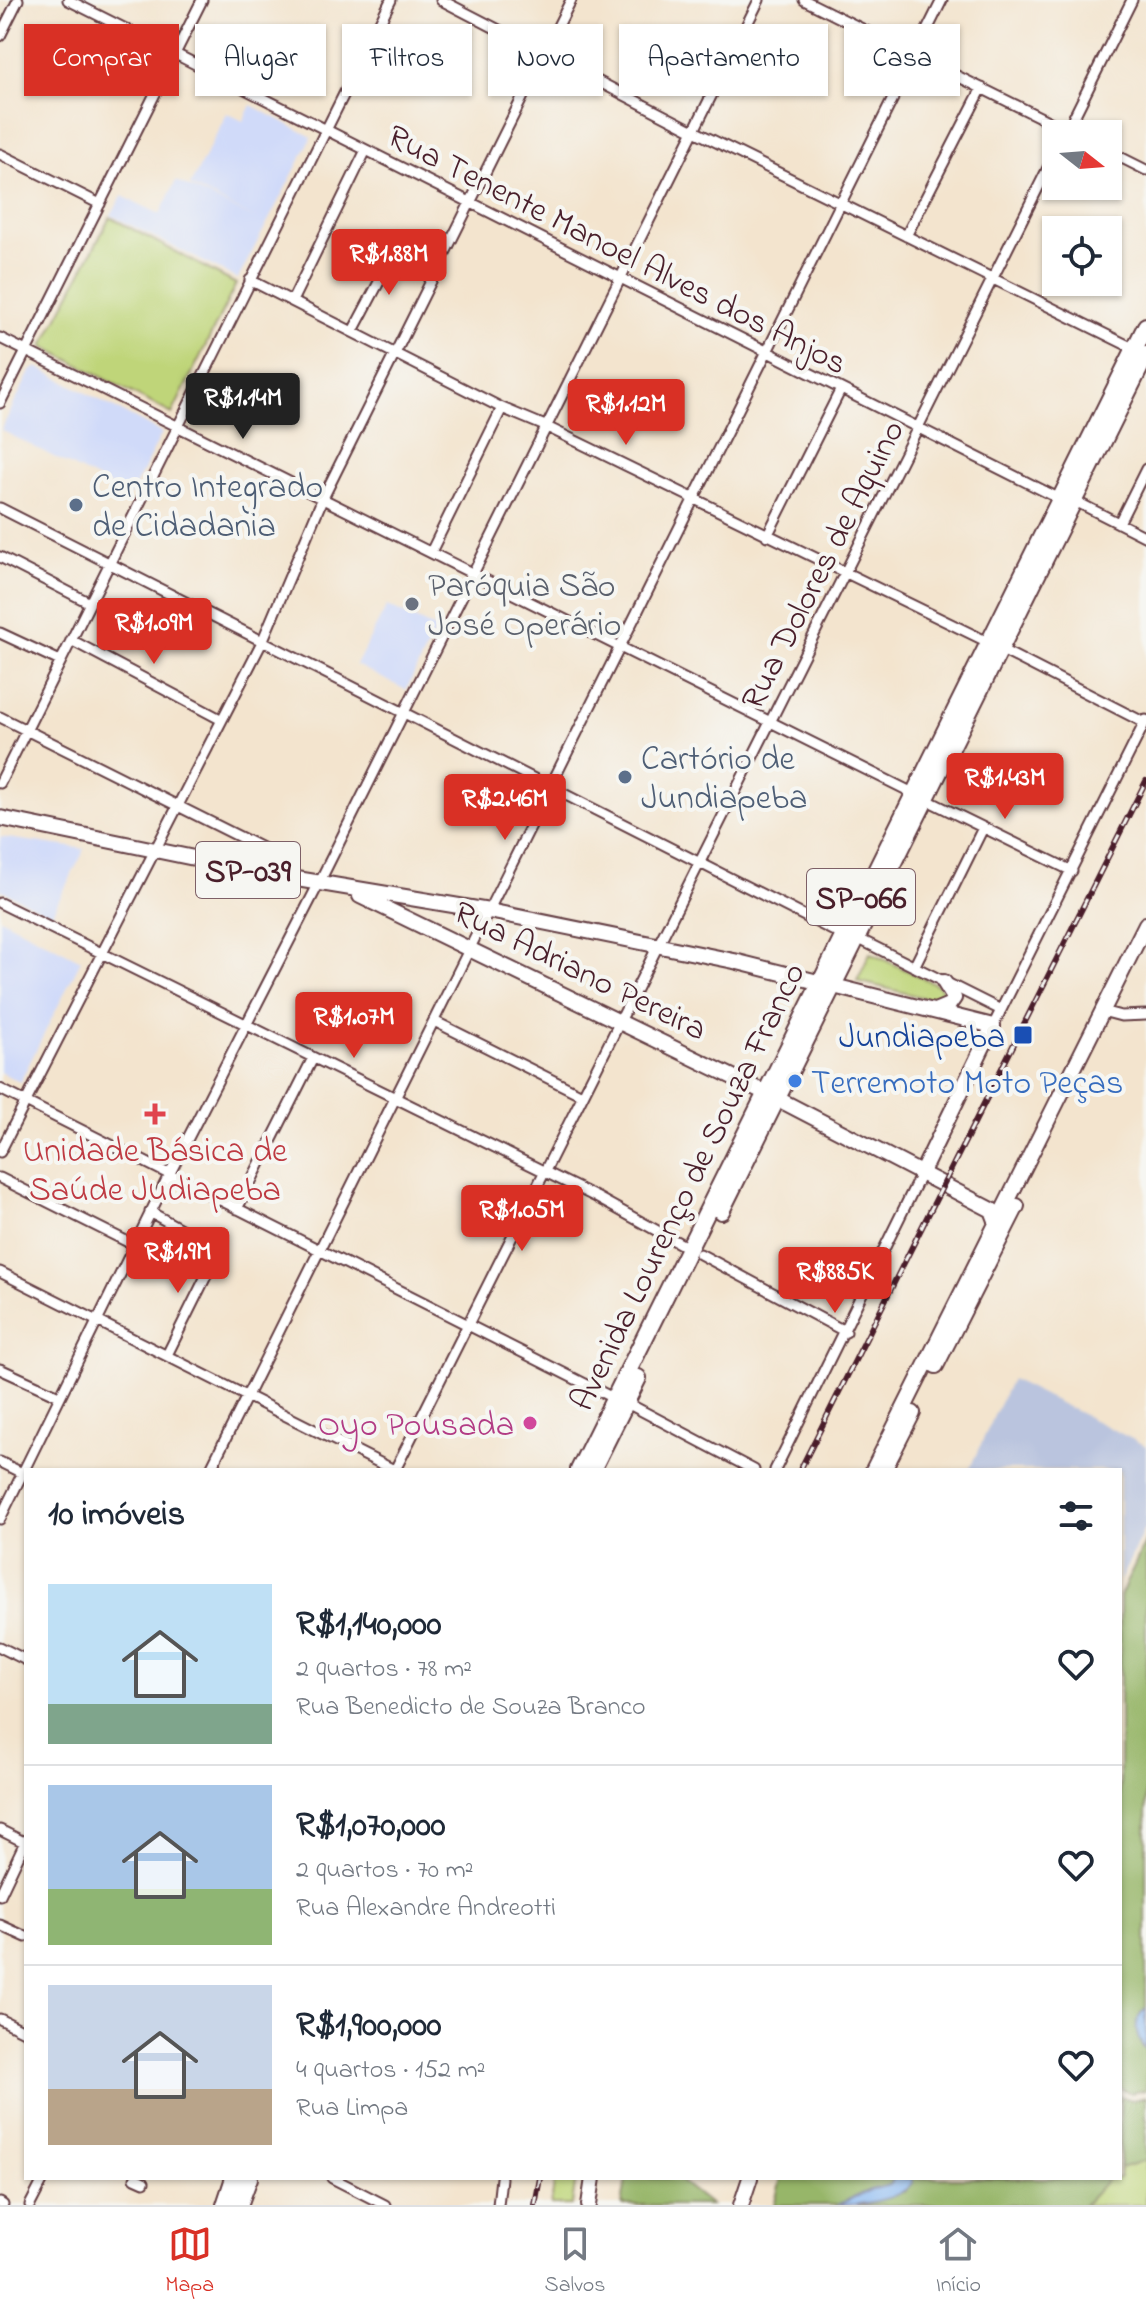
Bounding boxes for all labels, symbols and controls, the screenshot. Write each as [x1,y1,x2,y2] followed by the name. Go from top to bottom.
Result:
[24,24,179,96] chip: Comprar
[195,24,326,96] chip: Alugar
[342,24,472,96] chip: Filtros
[488,24,603,96] chip: Novo
[619,24,828,96] chip: Apartamento
[844,24,960,96] chip: Casa
[377,113,855,390] street label: Rua Tenente Manoel Alves dos Anjos
[1042,120,1122,200] north arrow
[1042,120,1122,296] map controls
[1042,216,1122,296] button: locate
[315,229,463,297] pin: R$1.88M
[350,236,428,274] text: R$1.88M
[169,373,317,441] pin: R$1.14M
[552,379,700,447] pin: R$1.12M
[204,380,282,418] text: R$1.14M
[586,386,666,424] text: R$1.12M
[730,412,919,719] street label: Rua Dolores de Aquino
[92,464,323,553] place label: Centro Integrado de Cidadania
[67,496,85,514] marker: Centro Integrado de Cidadania
[428,563,621,652] place label: Paróquia São José Operário
[403,595,421,613] marker: Paróquia São José Operário
[80,598,228,666] pin: R$1.09M
[115,605,193,643] text: R$1.09M
[641,736,807,825] place label: Cartório de Jundiapeba
[931,753,1079,821] pin: R$1.43M
[965,760,1045,798] text: R$1.43M
[616,768,634,786] marker: Cartório de Jundiapeba
[431,774,579,842] pin: R$2.46M
[462,781,548,819] text: R$2.46M
[196,842,300,898] road number: SP-039
[807,869,915,925] road number: SP-066
[444,889,715,1056] street label: Rua Adriano Pereira
[559,955,820,1420] street label: Avenida Lourenço de Souza Franco
[280,992,428,1060] pin: R$1.07M
[313,999,395,1037] text: R$1.07M
[839,1014,1005,1064] place label: Jundiapeba
[1012,1024,1034,1046] marker: Jundiapeba
[811,1060,1123,1110] place label: Terremoto Moto Peças
[786,1072,804,1090] marker: Terremoto Moto Peças
[144,1103,166,1125] marker: Unidade Básica de Saúde Judiapeba
[23,1128,288,1217] place label: Unidade Básica de Saúde Judiapeba
[448,1185,596,1253] pin: R$1.05M
[479,1192,565,1230] text: R$1.05M
[113,1227,243,1295] pin: R$1.9M
[144,1234,212,1272] text: R$1.9M
[770,1247,900,1315] pin: R$885K
[796,1254,874,1292] text: R$885K
[318,1402,514,1452] place label: Oyo Pousada
[521,1414,539,1432] marker: Oyo Pousada
[48,1491,185,1541] text: 10 imóveis
[1054,1494,1098,1538] icon: filters
[296,1601,441,1651] text: R$1,140,000
[112,1616,208,1712] icon: home
[1054,1642,1098,1686] icon: heart
[296,1651,472,1689] text: 2 quartos · 78 m²
[296,1689,646,1727] text: Rua Benedicto de Souza Branco
[296,1802,445,1852] text: R$1,070,000
[112,1817,208,1913] icon: home
[1054,1843,1098,1887] icon: heart
[296,1852,474,1890] text: 2 quartos · 70 m²
[296,1890,556,1928] text: Rua Alexandre Andreotti
[296,2002,442,2052] text: R$1,900,000
[112,2017,208,2113] icon: home
[1054,2043,1098,2087] icon: heart
[296,2052,485,2090] text: 4 quartos · 152 m²
[296,2090,408,2128] text: Rua Limpa
[165,2222,214,2302] tab: Mapa
[545,2222,605,2302] tab: Salvos
[936,2222,981,2302] tab: Início

